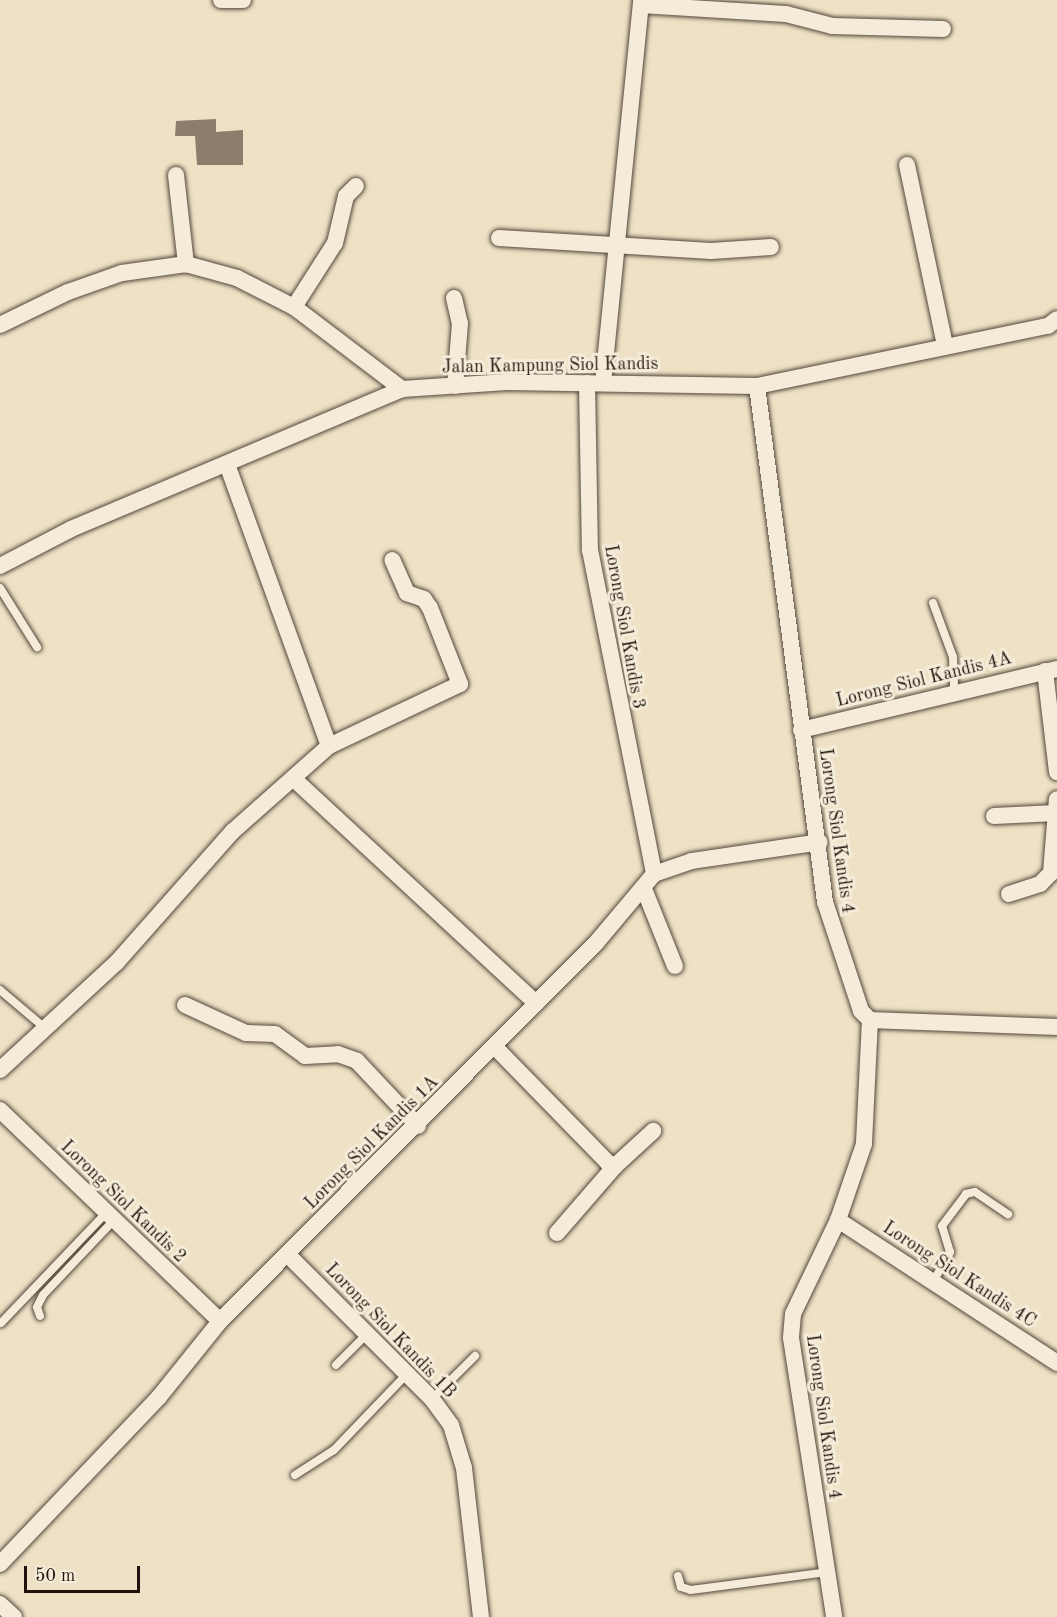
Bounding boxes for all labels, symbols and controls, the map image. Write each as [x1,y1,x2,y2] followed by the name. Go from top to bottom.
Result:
[442,353,658,379] street label: Jalan Kampung Siol Kandis
[599,543,649,711] street label: Lorong Siol Kandis 3
[834,648,1014,712] street label: Lorong Siol Kandis 4A
[814,747,858,915] street label: Lorong Siol Kandis 4
[301,1072,443,1214] street label: Lorong Siol Kandis 1A
[56,1136,190,1268] street label: Lorong Siol Kandis 2
[878,1217,1040,1333] street label: Lorong Siol Kandis 4C
[320,1259,460,1403] street label: Lorong Siol Kandis 1B
[801,1333,845,1501] street label: Lorong Siol Kandis 4
[27,1554,142,1592] scale bar
[35,1567,75,1585] text: 50 m

